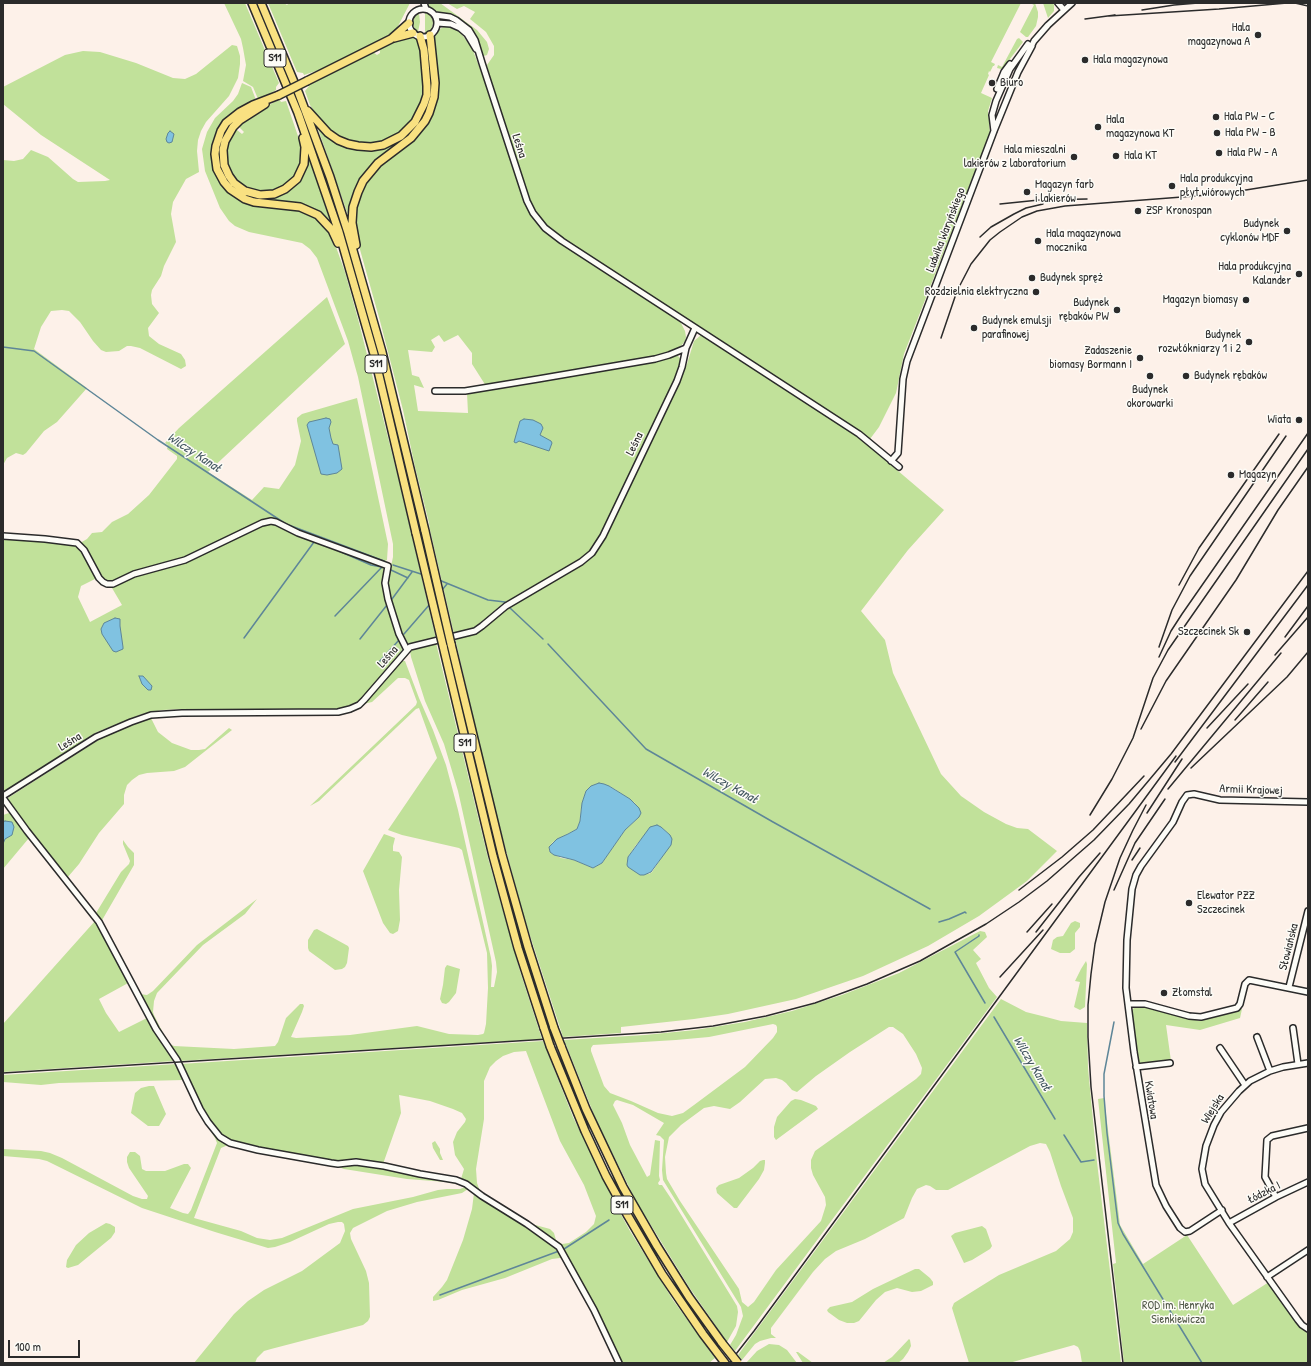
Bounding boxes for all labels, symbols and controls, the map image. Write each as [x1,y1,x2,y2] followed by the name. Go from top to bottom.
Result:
[1188,21,1250,49] place label: Hala magazynowa A
[1253,30,1263,40] marker: Hala magazynowa A
[264,49,286,67] road number: S11
[1093,53,1168,67] place label: Hala magazynowa
[1080,55,1090,65] marker: Hala magazynowa
[1000,76,1023,90] place label: Biuro
[987,78,997,88] marker: Biuro
[1224,110,1275,124] place label: Hala PW - C
[1211,112,1221,122] marker: Hala PW - C
[1106,113,1174,141] place label: Hala magazynowa KT
[1093,122,1103,132] marker: Hala magazynowa KT
[1225,126,1276,140] place label: Hala PW - B
[1212,128,1222,138] marker: Hala PW - B
[508,132,530,160] street label: Leśna
[964,143,1066,171] place label: Hala mieszalni lakierów z laboratorium
[1227,146,1277,160] place label: Hala PW - A
[1214,148,1224,158] marker: Hala PW - A
[1124,149,1157,163] place label: Hala KT
[1111,151,1121,161] marker: Hala KT
[1069,152,1079,162] marker: Hala mieszalni lakierów z laboratorium
[1180,172,1253,200] place label: Hala produkcyjna płyt wiórowych
[1035,178,1094,206] place label: Magazyn farb i lakierów
[1167,181,1177,191] marker: Hala produkcyjna płyt wiórowych
[923,186,969,274] street label: Ludwika Waryńskiego
[1022,187,1032,197] marker: Magazyn farb i lakierów
[1146,204,1212,218] place label: ZSP Kronospan
[1133,206,1143,216] marker: ZSP Kronospan
[1220,217,1279,245] place label: Budynek cyklonów MDF
[1282,226,1292,236] marker: Budynek cyklonów MDF
[1046,227,1121,255] place label: Hala magazynowa mocznika
[1033,236,1043,246] marker: Hala magazynowa mocznika
[1218,260,1291,288] place label: Hala produkcyjna Kalander
[1294,269,1304,279] marker: Hala produkcyjna Kalander
[1040,271,1103,285] place label: Budynek spręż
[1027,273,1037,283] marker: Budynek spręż
[925,285,1028,299] place label: Rozdzielnia elektryczna
[1031,287,1041,297] marker: Rozdzielnia elektryczna
[1163,293,1238,307] place label: Magazyn biomasy
[1241,295,1251,305] marker: Magazyn biomasy
[1059,296,1109,324] place label: Budynek rębaków PW
[1112,305,1122,315] marker: Budynek rębaków PW
[982,314,1052,342] place label: Budynek emulsji parafinowej
[969,323,979,333] marker: Budynek emulsji parafinowej
[1158,328,1241,356] place label: Budynek rozwłókniarzy 1 i 2
[1244,337,1254,347] marker: Budynek rozwłókniarzy 1 i 2
[1049,344,1132,372] place label: Zadaszenie biomasy Bormann I
[1135,353,1145,363] marker: Zadaszenie biomasy Bormann I
[365,355,387,373] road number: S11
[1194,369,1267,383] place label: Budynek rębaków
[1145,371,1155,381] marker: Budynek okorowarki
[1181,371,1191,381] marker: Budynek rębaków
[1127,383,1173,411] place label: Budynek okorowarki
[1267,413,1291,427] place label: Wiata
[1294,415,1304,425] marker: Wiata
[164,430,224,476] water label: Wilczy Kanał
[623,430,647,458] street label: Leśna
[1239,468,1277,482] place label: Magazyn
[1226,470,1236,480] marker: Magazyn
[1178,625,1239,639] place label: Szczecinek Sk
[1242,627,1252,637] marker: Szczecinek Sk
[375,643,401,671] street label: Leśna
[56,730,84,754] street label: Leśna
[454,734,476,752] road number: S11
[699,764,761,808] water label: Wilczy Kanał
[1219,782,1283,798] street label: Armii Krajowej
[1197,889,1255,917] place label: Elewator PZZ Szczecinek
[1184,898,1194,908] marker: Elewator PZZ Szczecinek
[1276,922,1302,972] street label: Słowiańska
[1172,986,1212,1000] place label: Złomstal
[1159,988,1169,998] marker: Złomstal
[1010,1034,1054,1094] water label: Wilczy Kanał
[1141,1080,1161,1120] street label: Kwiatowa
[1198,1092,1228,1126] street label: Wiejska
[1245,1179,1283,1207] street label: Łódzka I
[611,1196,633,1214] road number: S11
[1142,1299,1214,1327] park label: ROD im. Henryka Sienkiewicza
[10,1332,82,1358] scale bar
[15,1338,41,1355] text: 100 m

